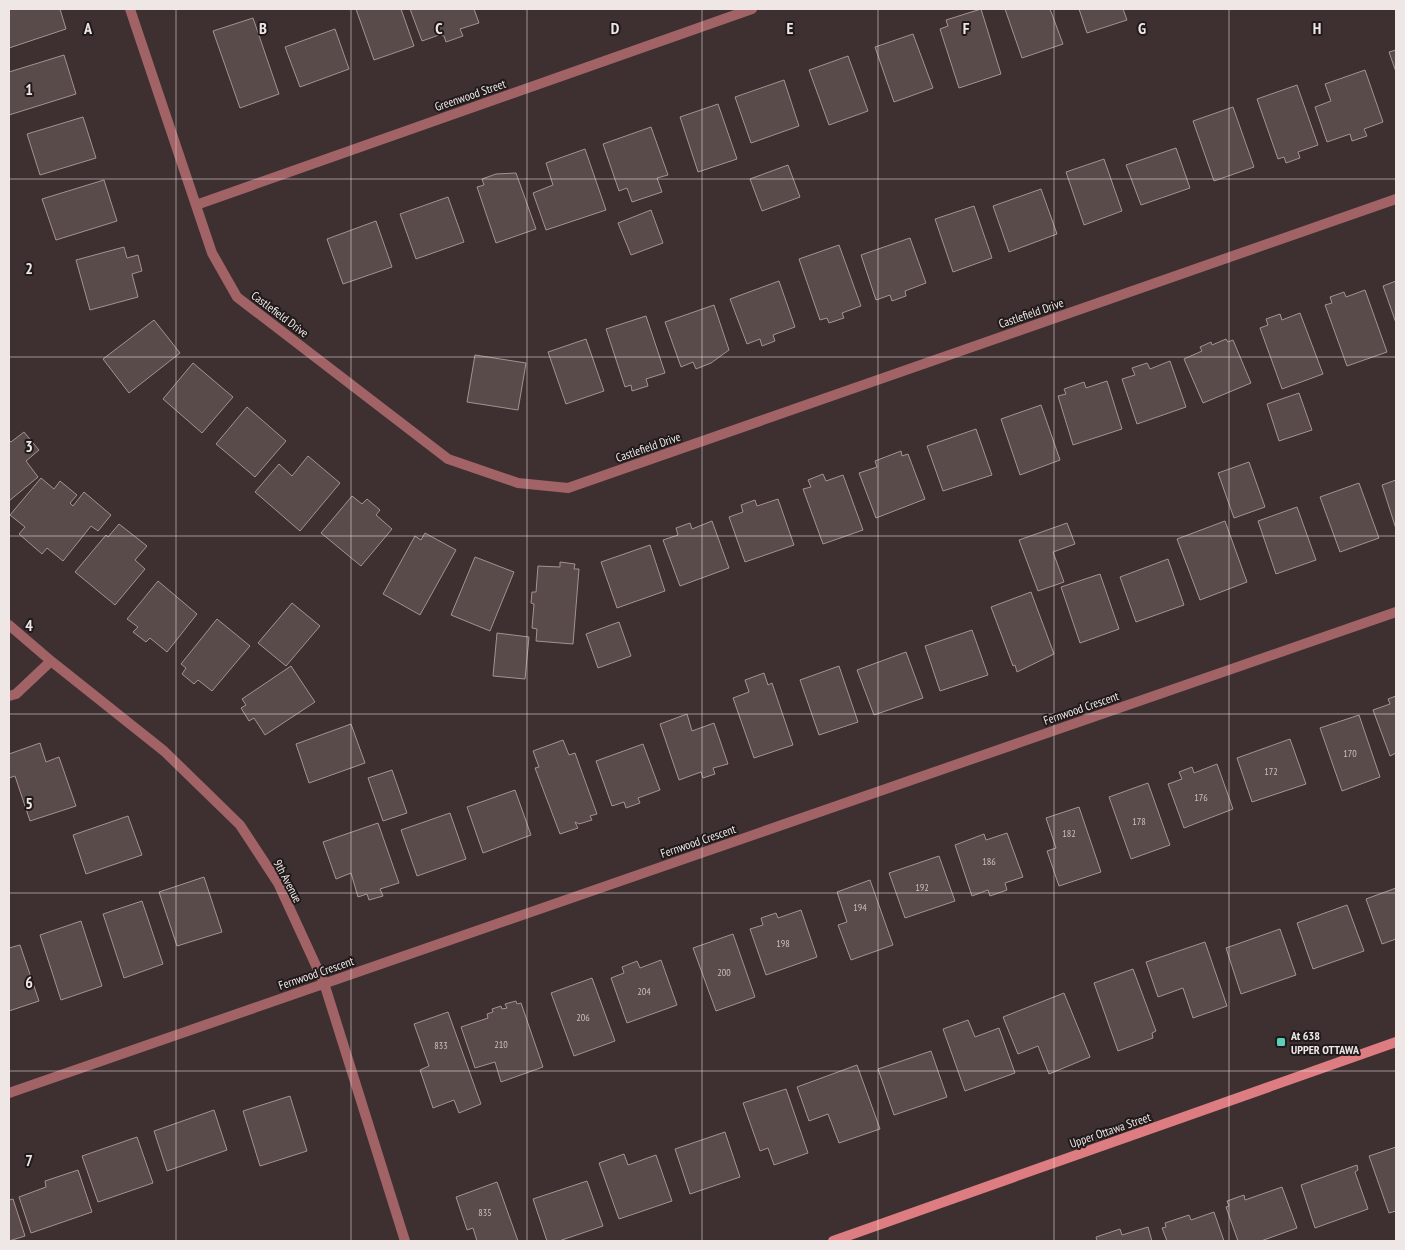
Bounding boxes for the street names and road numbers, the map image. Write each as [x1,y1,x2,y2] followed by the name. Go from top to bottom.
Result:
[432,76,508,114] street label: Greenwood Street
[248,288,312,340] street label: Castlefield Drive
[997,295,1066,331] street label: Castlefield Drive
[614,429,683,465] street label: Castlefield Drive
[1041,688,1121,728] street label: Fernwood Crescent
[658,821,738,861] street label: Fernwood Crescent
[270,857,306,905] street label: 9th Avenue
[276,953,356,993] street label: Fernwood Crescent
[1067,1109,1153,1151] street label: Upper Ottawa Street

